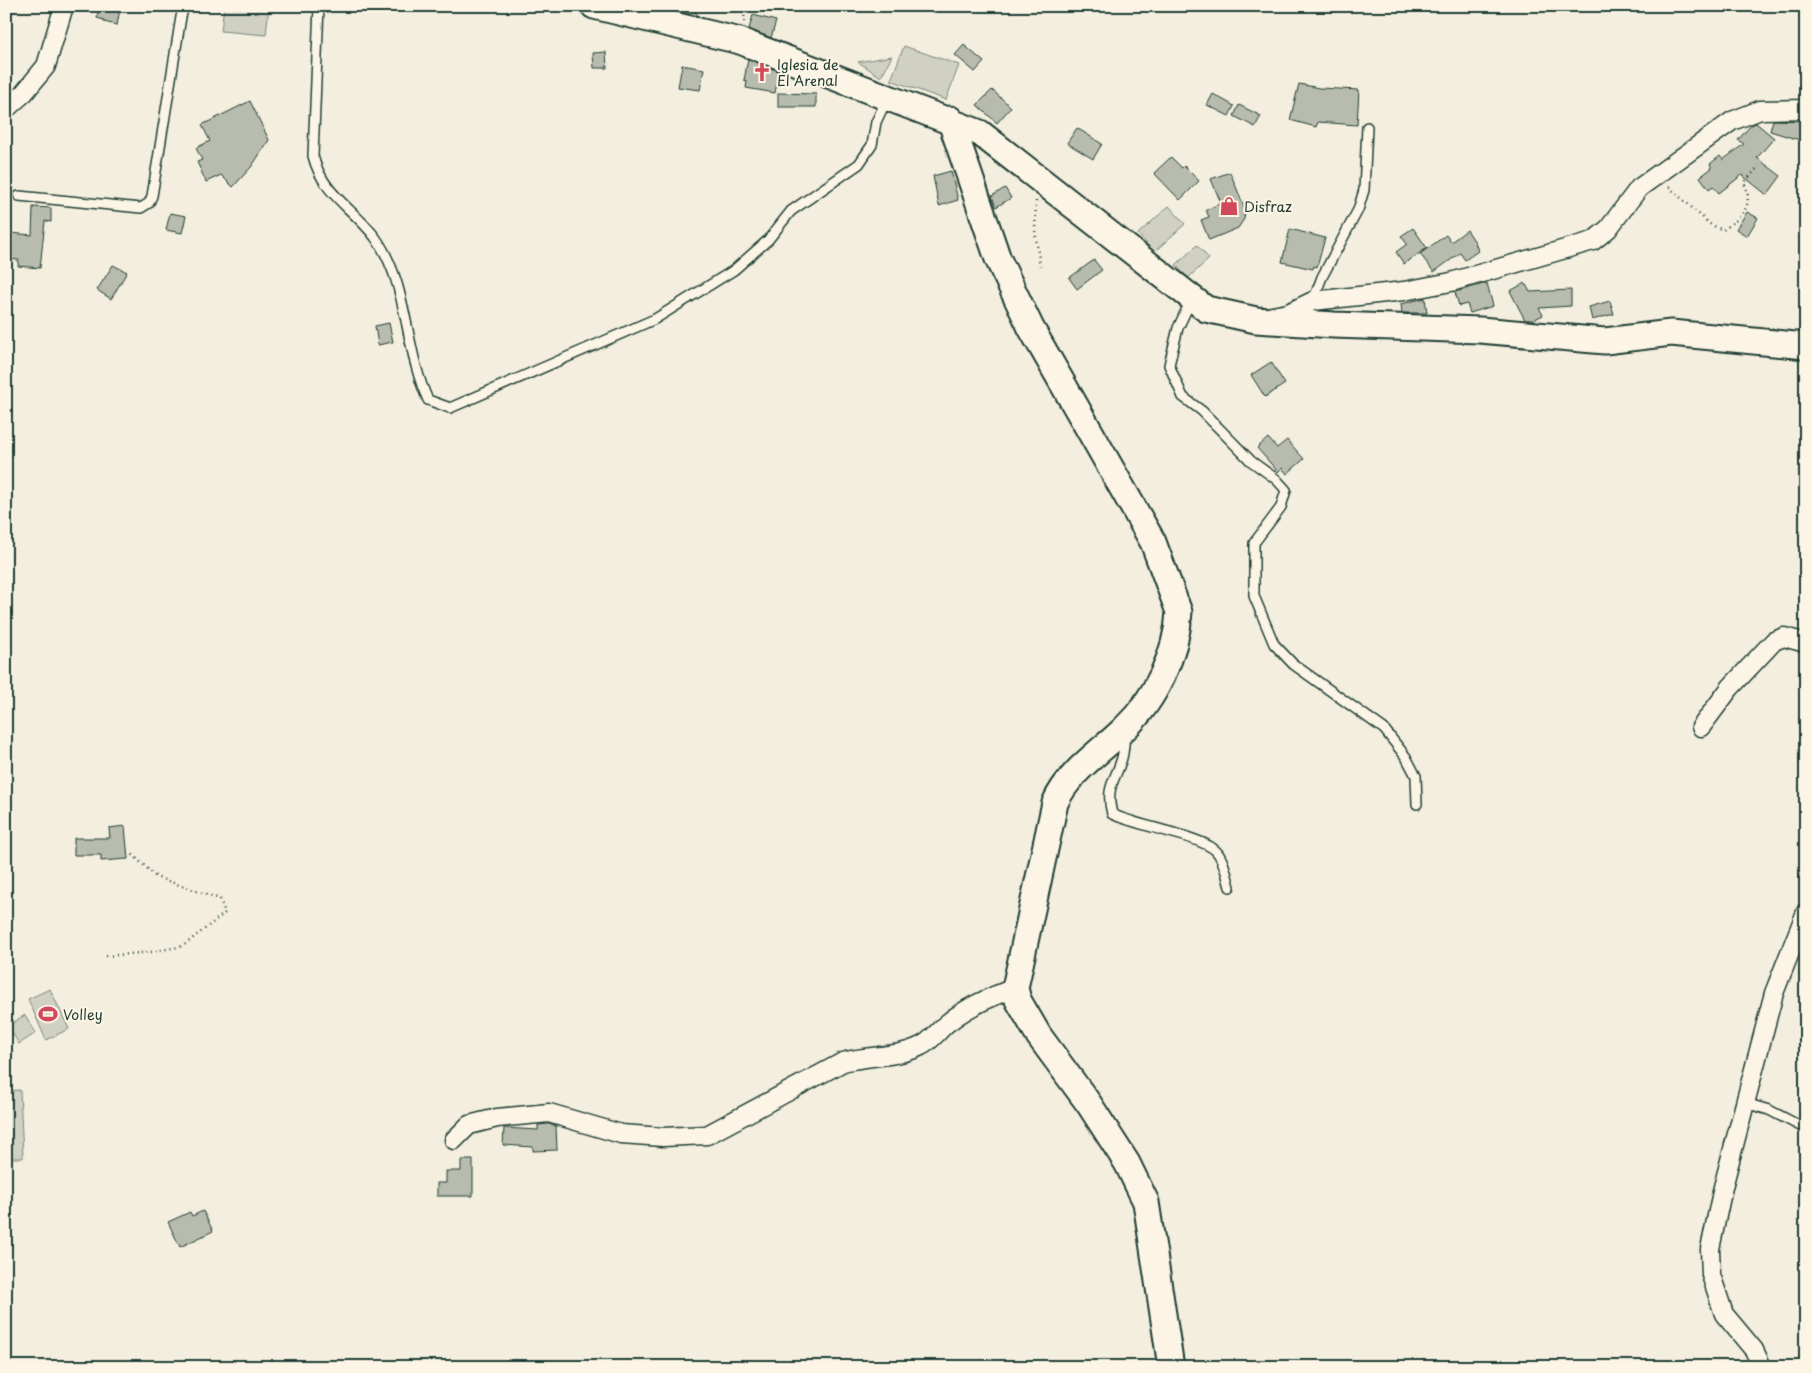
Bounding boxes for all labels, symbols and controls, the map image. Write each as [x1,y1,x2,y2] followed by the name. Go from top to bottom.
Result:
[777,54,839,91] place label: Iglesia de El Arenal
[751,61,773,83] church icon: Iglesia de El Arenal
[1218,195,1240,217] shop icon: Disfraz
[1244,196,1292,217] place label: Disfraz
[37,1003,59,1025] sports icon: Volley
[63,1004,103,1025] place label: Volley

